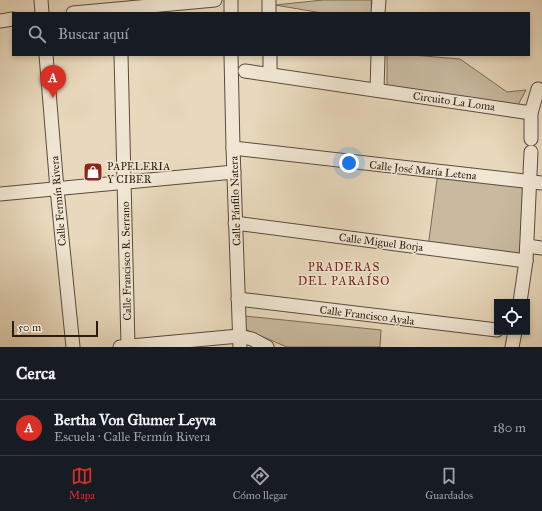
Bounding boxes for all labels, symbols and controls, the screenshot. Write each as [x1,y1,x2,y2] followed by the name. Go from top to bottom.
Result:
[12,12,530,56] search box
[26,23,48,45] icon: search
[58,25,129,43] text: Buscar aquí
[40,65,66,98] pin: A
[412,89,496,114] street label: Circuito La Loma
[339,153,359,173] your location
[48,155,69,247] street label: Calle Fermín Rivera
[227,155,244,246] street label: Calle Pánfilo Natera
[369,158,478,184] street label: Calle José María Letena
[107,160,171,186] place label: PAPELERIA Y CIBER
[82,161,104,183] shop icon: PAPELERIA Y CIBER
[119,201,134,321] street label: Calle Francisco R. Serrano
[338,231,424,254] street label: Calle Miguel Borja
[298,260,390,288] district label: PRADERAS DEL PARAÍSO
[494,299,530,335] map controls
[494,299,530,335] button: locate
[319,303,415,328] street label: Calle Francisco Ayala
[12,319,98,338] scale bar
[18,321,41,334] text: 50 m
[16,363,55,384] text: Cerca
[54,411,216,429] text: Bertha Von Glumer Leyva
[25,420,33,436] text: A
[493,420,526,436] text: 180 m
[54,429,210,445] text: Escuela · Calle Fermín Rivera
[69,465,95,502] tab: Mapa
[233,465,287,502] tab: Cómo llegar
[425,465,473,502] tab: Guardados

